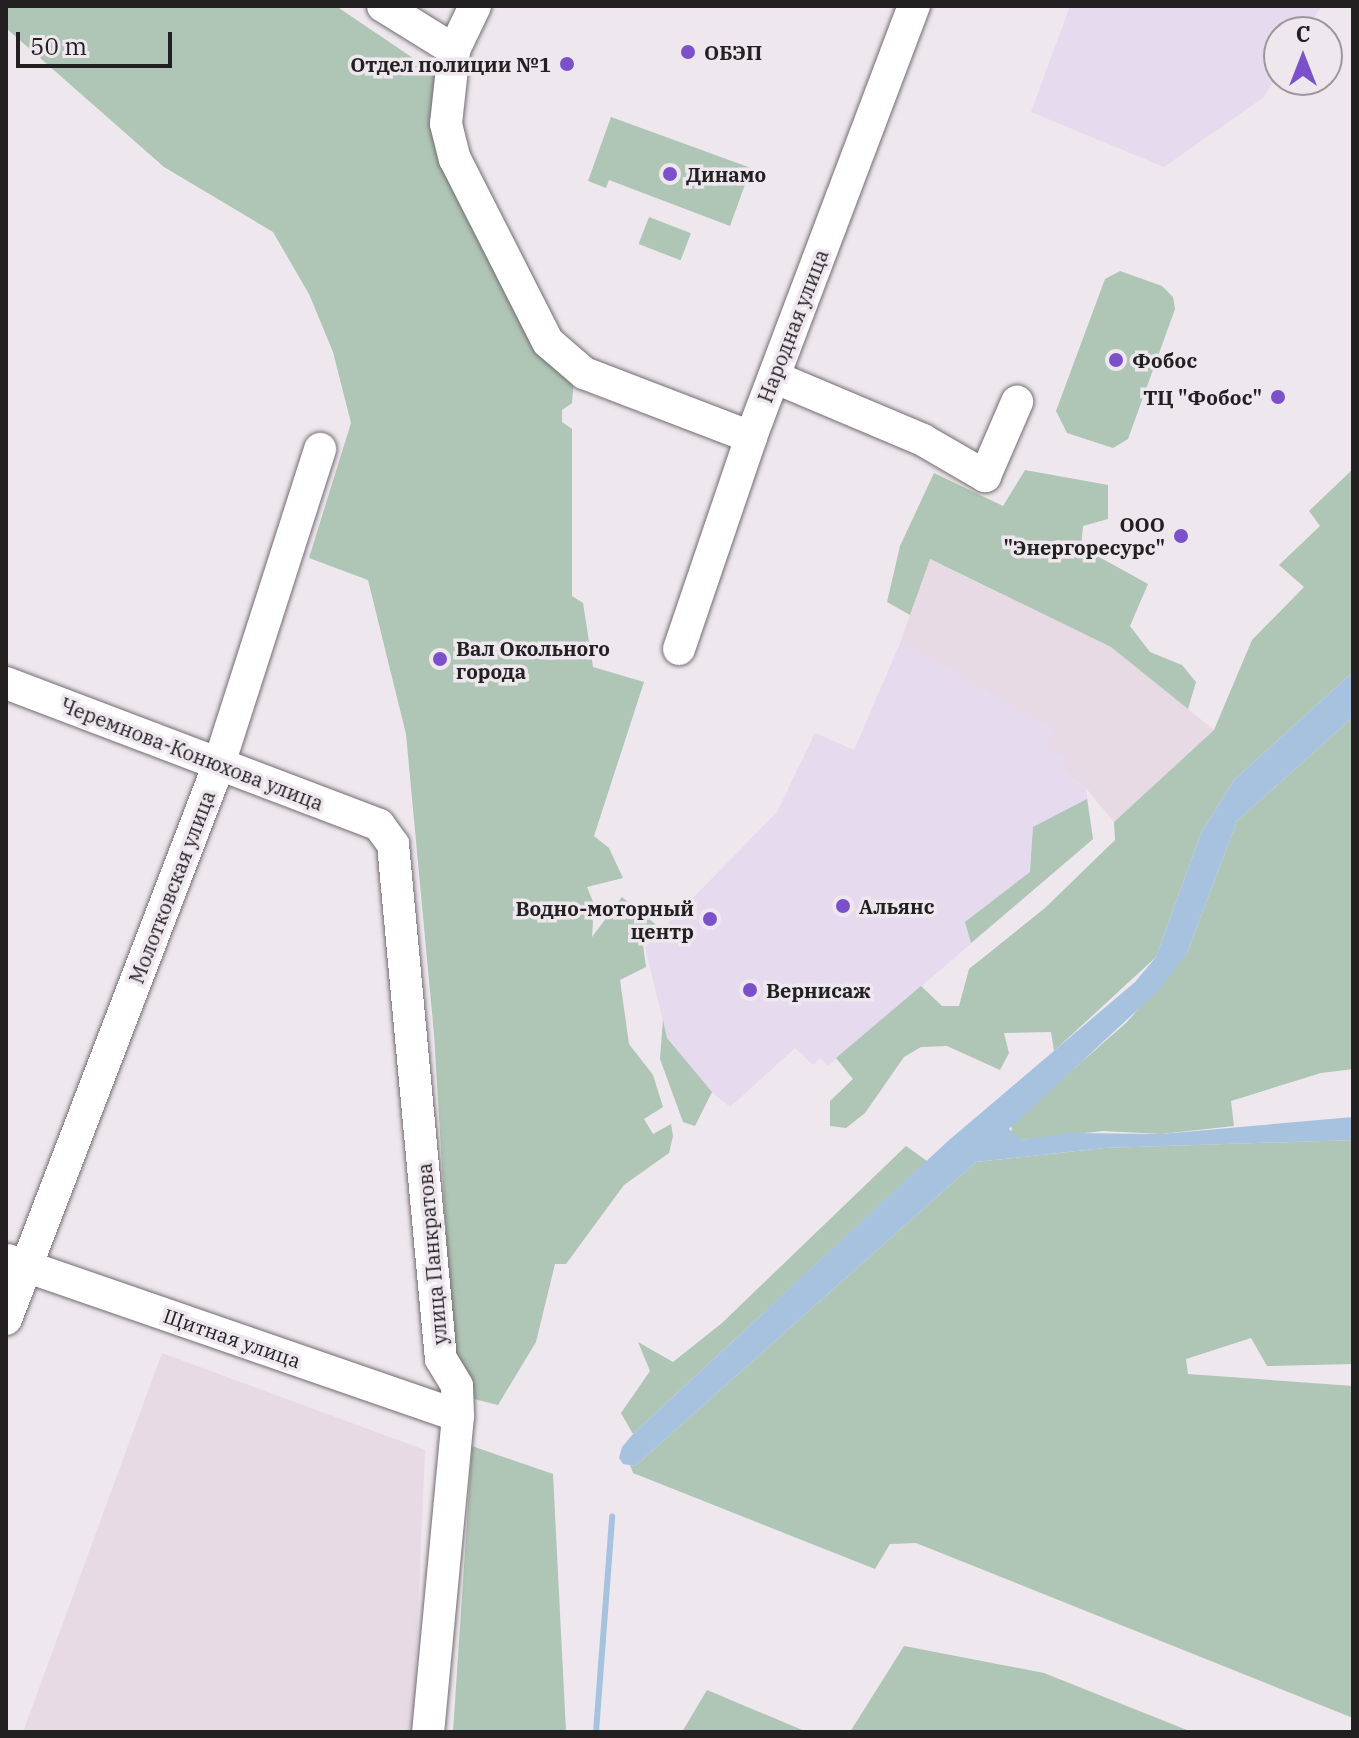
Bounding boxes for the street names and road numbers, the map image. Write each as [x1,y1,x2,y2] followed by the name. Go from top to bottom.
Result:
[753,246,833,406] street label: Народная улица
[57,693,327,815] street label: Черемнова-Конюхова улица
[124,787,220,987] street label: Молотковская улица
[412,1162,452,1346] street label: улица Панкратова
[160,1303,304,1373] street label: Щитная улица

